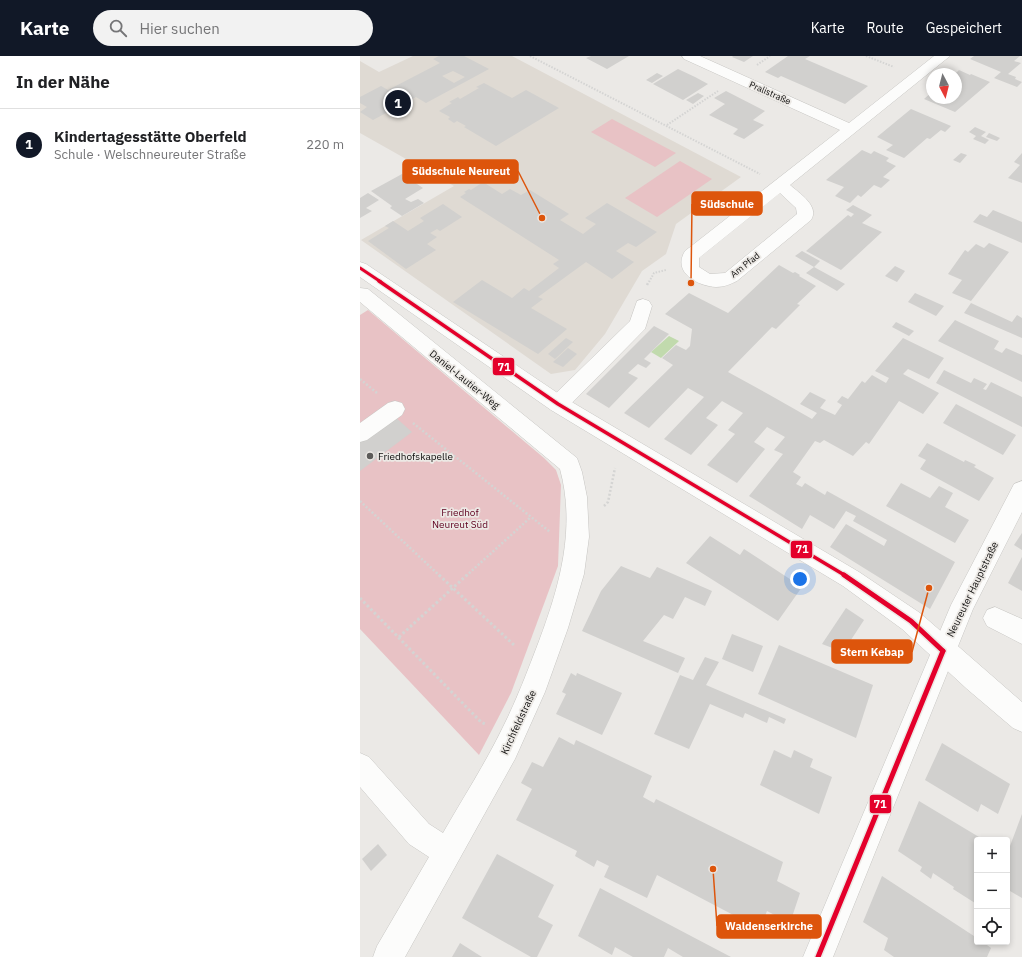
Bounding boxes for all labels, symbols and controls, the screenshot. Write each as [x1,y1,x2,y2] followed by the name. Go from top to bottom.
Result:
[93,10,373,46] search box
[20,16,69,40] text: Karte
[107,17,129,39] icon: search
[139,19,220,38] text: Hier suchen
[811,19,845,37] text: Karte
[867,19,904,37] text: Route
[926,19,1002,37] text: Gespeichert
[926,68,962,104] north arrow
[16,71,110,93] text: In der Nähe
[748,78,793,107] street label: Pralistraße
[385,88,411,118] pin: 1
[54,127,247,146] text: Kindertagesstätte Oberfeld
[25,136,33,153] text: 1
[306,136,344,153] text: 220 m
[54,146,246,163] text: Schule · Welschneureuter Straße
[403,160,518,183] callout: Südschule Neureut
[412,164,510,178] text: Südschule Neureut
[692,192,762,215] callout: Südschule
[700,197,754,211] text: Südschule
[728,250,762,279] street label: Am Pfad
[427,347,503,412] street label: Daniel-Lautier-Weg
[492,357,515,376] line badge: 71
[497,360,511,374] text: 71
[378,450,453,463] place label: Friedhofskapelle
[365,451,375,461] marker: Friedhofskapelle
[432,506,488,531] park label: Friedhof Neureut Süd
[944,539,1001,639] street label: Neureuter Hauptstraße
[790,540,813,559] line badge: 71
[795,542,809,556] text: 71
[790,569,810,589] your location
[832,640,912,663] callout: Stern Kebap
[840,645,904,659] text: Stern Kebap
[498,687,539,756] street label: Kirchfeldstraße
[869,794,892,814] line badge: 71
[873,797,887,811] text: 71
[974,837,1010,945] map controls
[974,837,1010,873] button: +
[974,873,1010,909] button: −
[974,909,1010,945] button: locate
[717,915,821,938] callout: Waldenserkirche
[725,919,813,933] text: Waldenserkirche

